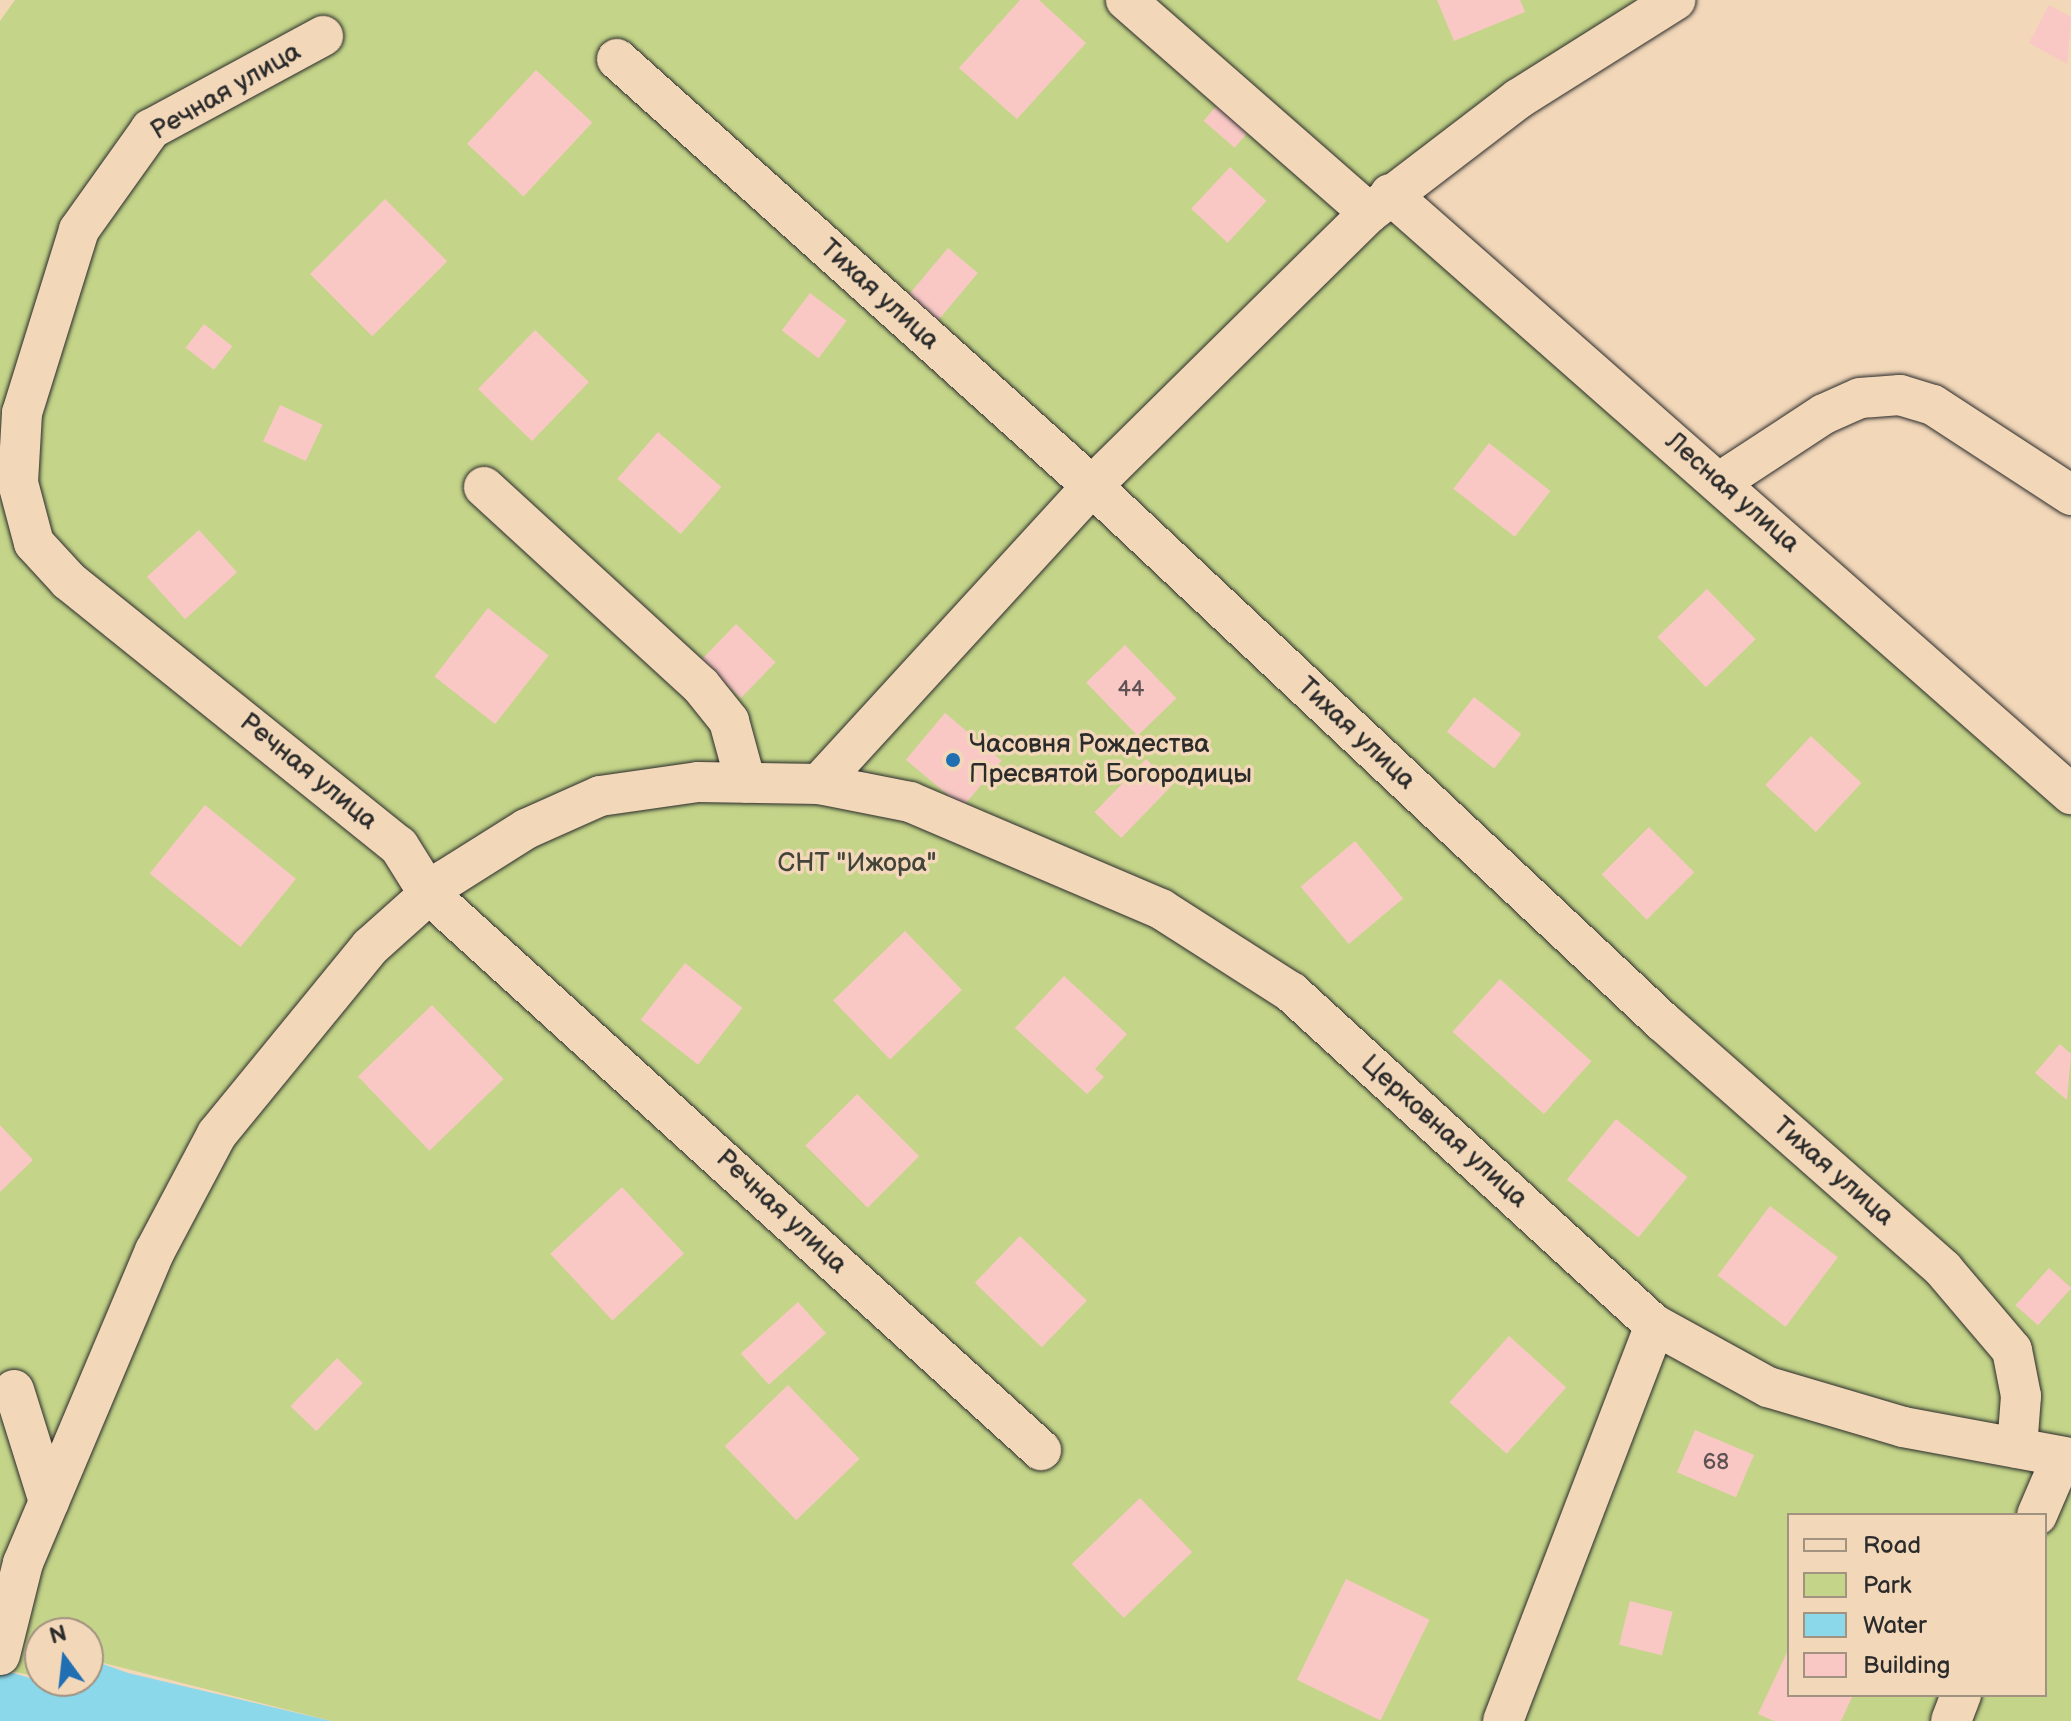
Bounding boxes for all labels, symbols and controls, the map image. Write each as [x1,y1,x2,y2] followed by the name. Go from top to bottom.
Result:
[146,37,306,147] street label: Речная улица
[813,233,945,357] street label: Тихая улица
[1659,426,1805,560] street label: Лесная улица
[1291,671,1421,797] street label: Тихая улица
[1118,677,1144,703] house number: 44
[233,707,383,837] street label: Речная улица
[969,729,1252,790] place label: Часовня Рождества Пресвятой Богородицы
[944,751,962,769] marker: Часовня Рождества Пресвятой Богородицы
[778,848,936,880] park label: СНТ "Ижора"
[1354,1049,1534,1215] street label: Церковная улица
[1766,1111,1900,1233] street label: Тихая улица
[709,1143,853,1281] street label: Речная улица
[1703,1450,1729,1476] house number: 68
[1787,1513,2047,1697] legend
[1863,1531,1921,1560] text: Road
[1863,1571,1911,1600] text: Park
[1863,1611,1927,1640] text: Water
[24,1617,104,1697] north arrow
[47,1620,70,1650] text: N
[1863,1651,1950,1680] text: Building

